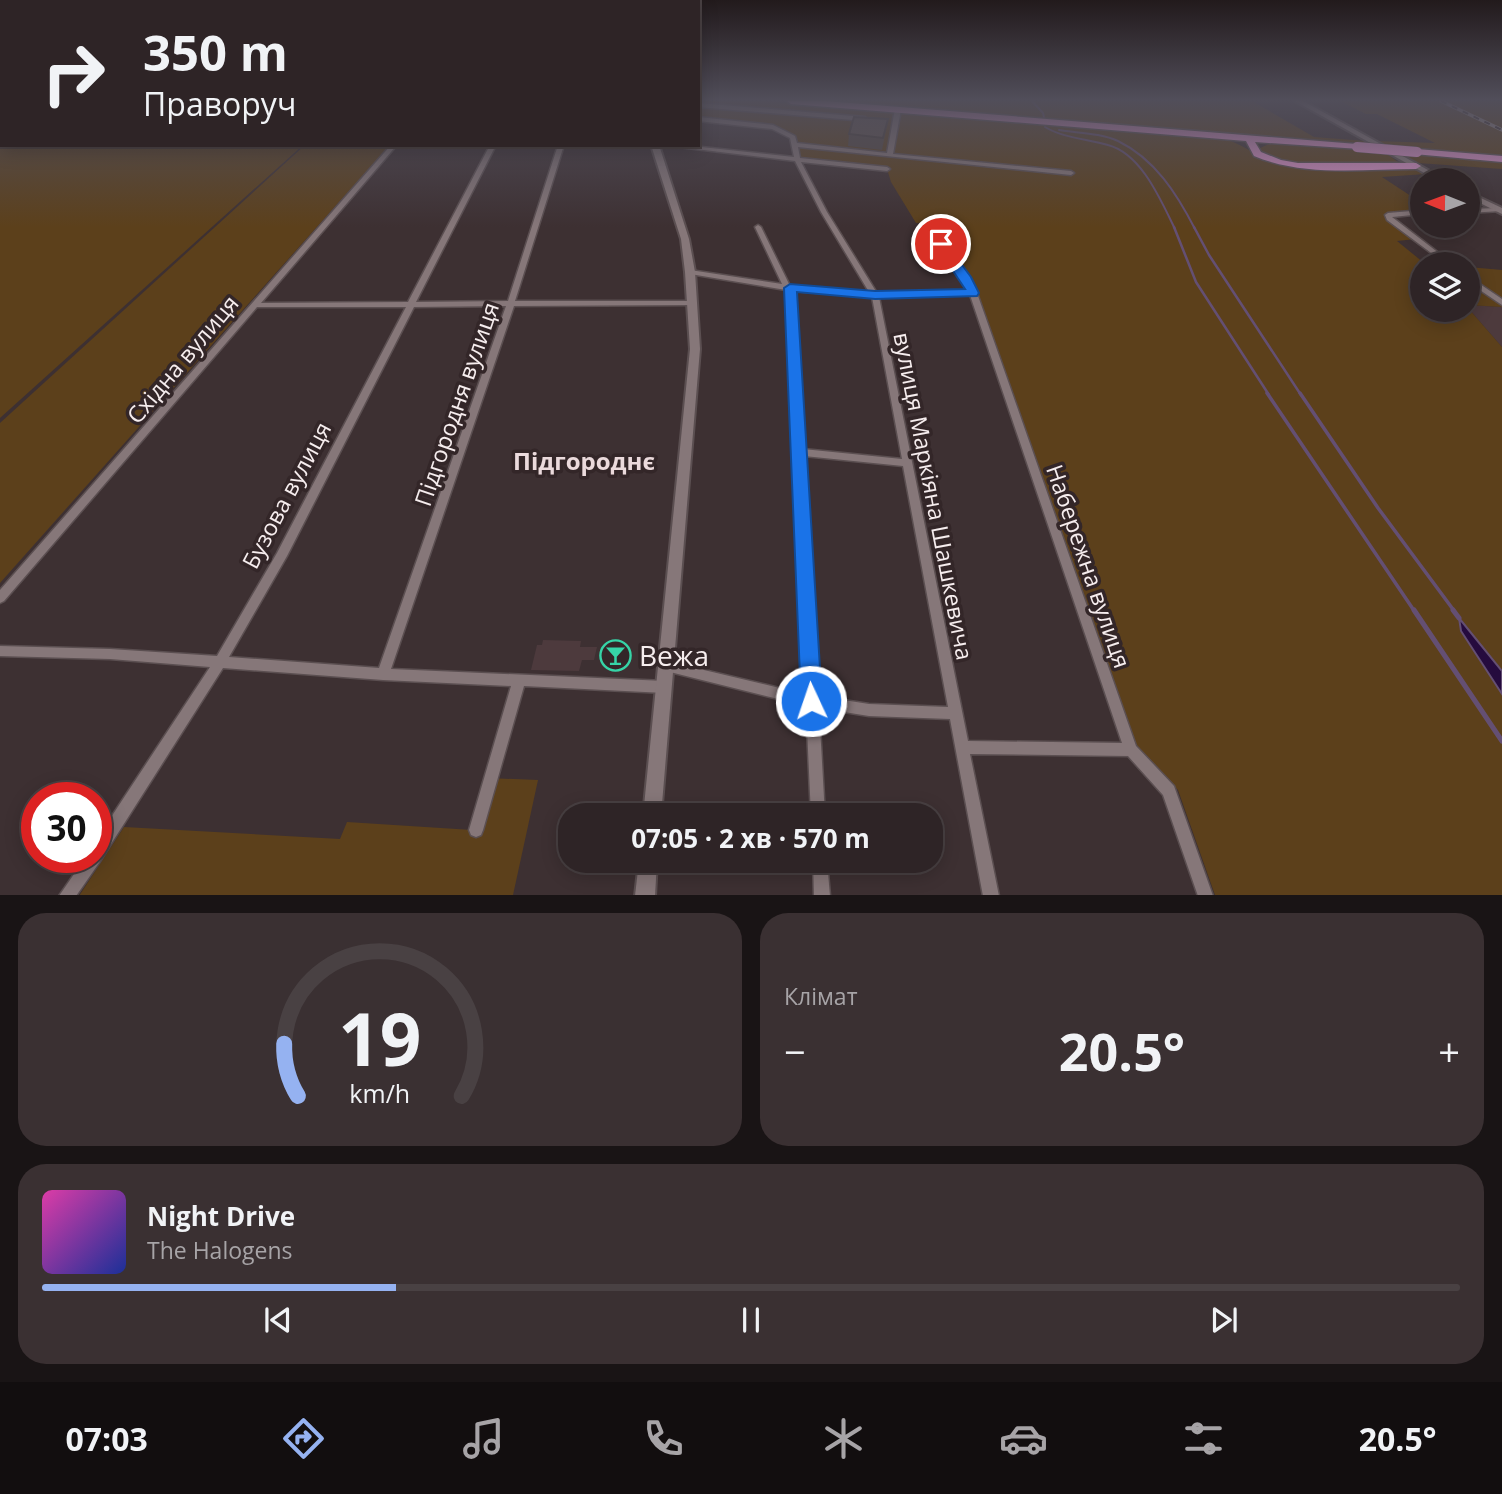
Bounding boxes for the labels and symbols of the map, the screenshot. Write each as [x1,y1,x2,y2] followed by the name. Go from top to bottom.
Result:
[1410,168,1480,238] north arrow
[911,214,971,274] pin
[119,288,245,430] street label: Східна вулиця
[406,298,506,510] street label: Підгородня вулиця
[887,329,981,663] street label: вулиця Маркіяна Шашкевича
[234,416,338,574] street label: Бузова вулиця
[513,444,655,477] district label: Підгороднє
[1039,460,1139,672] street label: Набережна вулиця
[639,636,709,674] place label: Вежа
[599,638,633,672] bar icon: Вежа
[774,664,848,738] position arrow
[21,782,112,873] speed limit sign: 30

